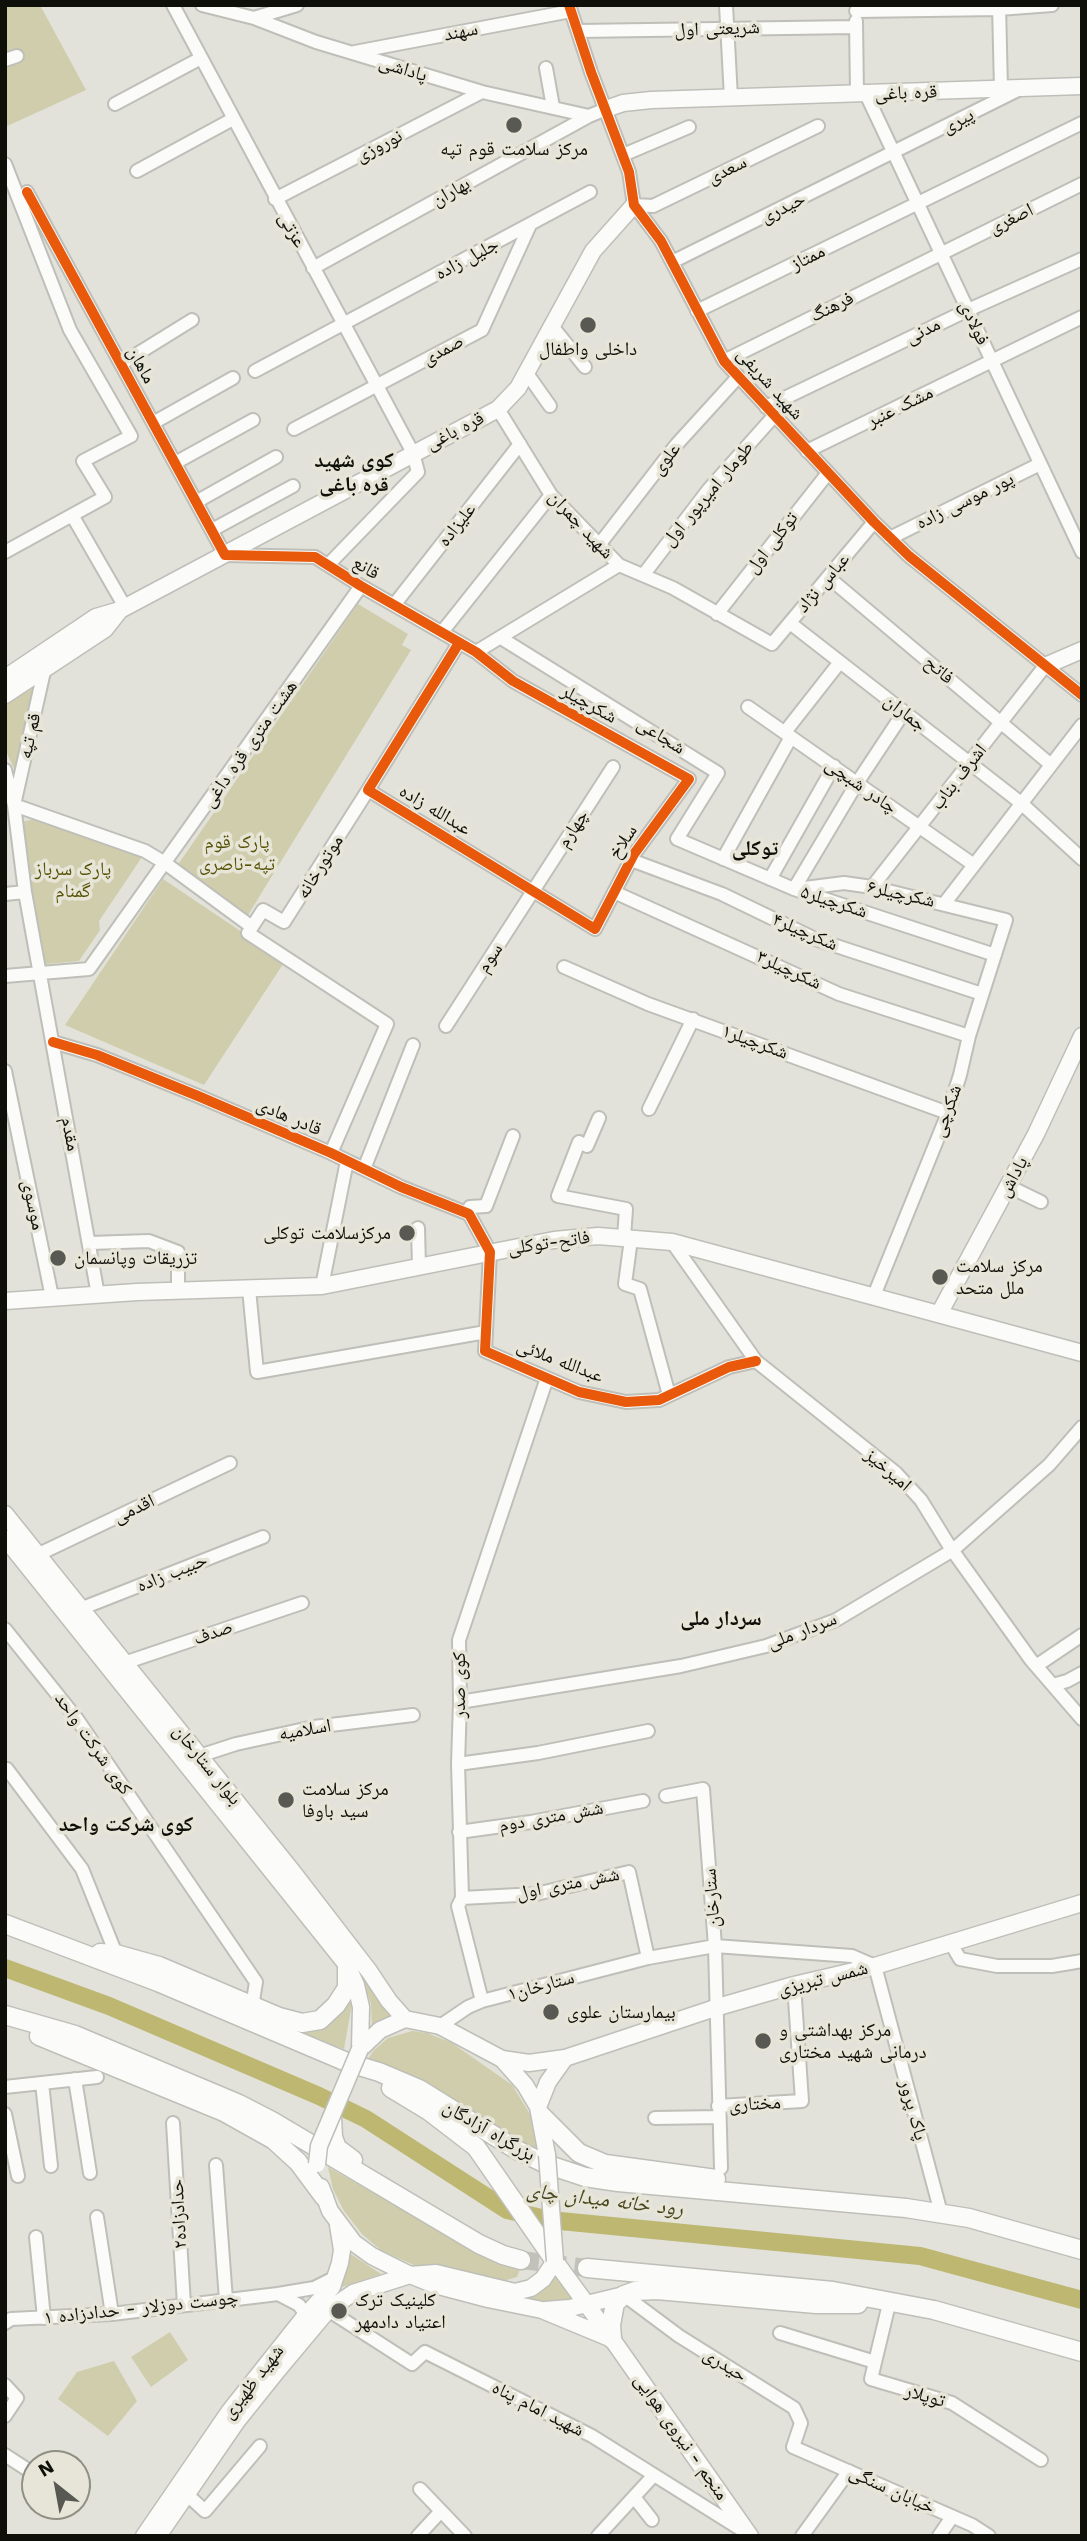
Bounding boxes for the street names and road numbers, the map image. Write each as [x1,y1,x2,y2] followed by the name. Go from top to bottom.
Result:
[674,16,760,42] street label: شریعتی اول
[442,18,480,46] street label: سهند
[376,51,430,87] street label: پاداشی
[874,81,938,105] street label: قره باغی
[938,103,978,139] street label: پیری
[352,125,406,167] street label: نوروزی
[704,151,750,189] street label: سعدی
[428,172,474,212] street label: بهاران
[757,187,809,229] street label: حیدری
[985,199,1037,239] street label: اصغری
[273,208,311,252] street label: عزتی
[431,233,503,285] street label: جلیل زاده
[787,240,829,276] street label: ممتاز
[807,287,857,327] street label: فرهنگ
[954,297,994,349] street label: فولادی
[902,313,944,349] street label: مدنی
[418,330,468,370] street label: صمدی
[122,342,160,388] street label: ماهان
[732,343,808,425] street label: شهید شریفى
[863,381,937,433] street label: مشک عنبر
[422,407,488,455] street label: قره باغی
[657,437,759,551] street label: طومار امیرپور اول
[646,438,686,480] street label: علوی
[912,467,1018,535] street label: پور موسی زاده
[544,486,618,564] street label: شهید چمران
[433,499,481,551] street label: علیزاده
[741,508,803,578] street label: توکلی اول
[791,548,855,618] street label: عباس نژاد
[349,551,383,585] street label: قانع
[919,651,959,689] street label: فاتح
[197,676,303,812] street label: هشت متری قره داغی
[557,679,621,729] street label: شکرچیلر
[879,689,931,737] street label: جماران
[14,711,46,761] street label: قم تپه
[633,712,689,760] street label: شجاعی
[926,739,992,815] street label: اشرف بناب
[821,753,901,819] street label: چادر شبچی
[395,780,475,840] street label: عبدالله زاده
[552,806,594,852] street label: چهارم
[604,821,642,863] street label: سلاخ
[292,831,348,903] street label: موتورخانه
[865,875,937,913] street label: شکرچیلر۶
[798,881,870,923] street label: شکرچیلر۵
[769,908,841,956] street label: شکرچیلر۴
[472,939,508,977] street label: سوم
[753,945,825,995] street label: شکرچیلر۳
[719,1020,791,1064] street label: شکرچیلر۱
[927,1082,967,1140] street label: شکرچی
[253,1093,325,1141] street label: قادر هادی
[56,1115,84,1153] street label: مقدم
[993,1153,1033,1201] street label: پاداش
[17,1178,49,1232] street label: موسوی
[506,1226,592,1260] street label: فاتح-توکلی
[513,1334,607,1388] street label: عبدالله ملائی
[860,1444,916,1496] street label: امیرخیز
[110,1490,158,1528] street label: اقدمی
[133,1549,211,1597] street label: حبیب زاده
[764,1607,840,1655] street label: سردار ملی
[190,1616,236,1650] street label: صدف
[448,1652,470,1718] street label: کوی صدر
[49,1688,137,1800] street label: کوی شرکت واحد
[277,1714,333,1746] street label: اسلامیه
[168,1720,246,1810] street label: بلوار ستارخان
[497,1797,605,1837] street label: شش متری دوم
[515,1863,621,1905] street label: شش متری اول
[699,1868,725,1928] street label: ستارخان
[776,1957,870,2001] street label: شمس تبریزی
[505,1966,577,2006] street label: ستارخان۱
[894,2077,932,2143] street label: پاک پرور
[728,2091,782,2117] street label: مختاری
[439,2095,539,2167] street label: بزرگراه آزادگان
[166,2179,192,2249] street label: حدادزاده۲
[43,2286,239,2330] street label: چوست دوزلار - حدادزاده ۱
[217,2340,289,2424] street label: شهید ظهیری
[699,2343,751,2387] street label: حیدری
[629,2369,733,2505] street label: منجم - نیروی هوایی
[488,2376,588,2442] street label: شهید امام پناه
[902,2379,948,2413] street label: توپلار
[846,2461,938,2519] street label: خیابان سنگی

